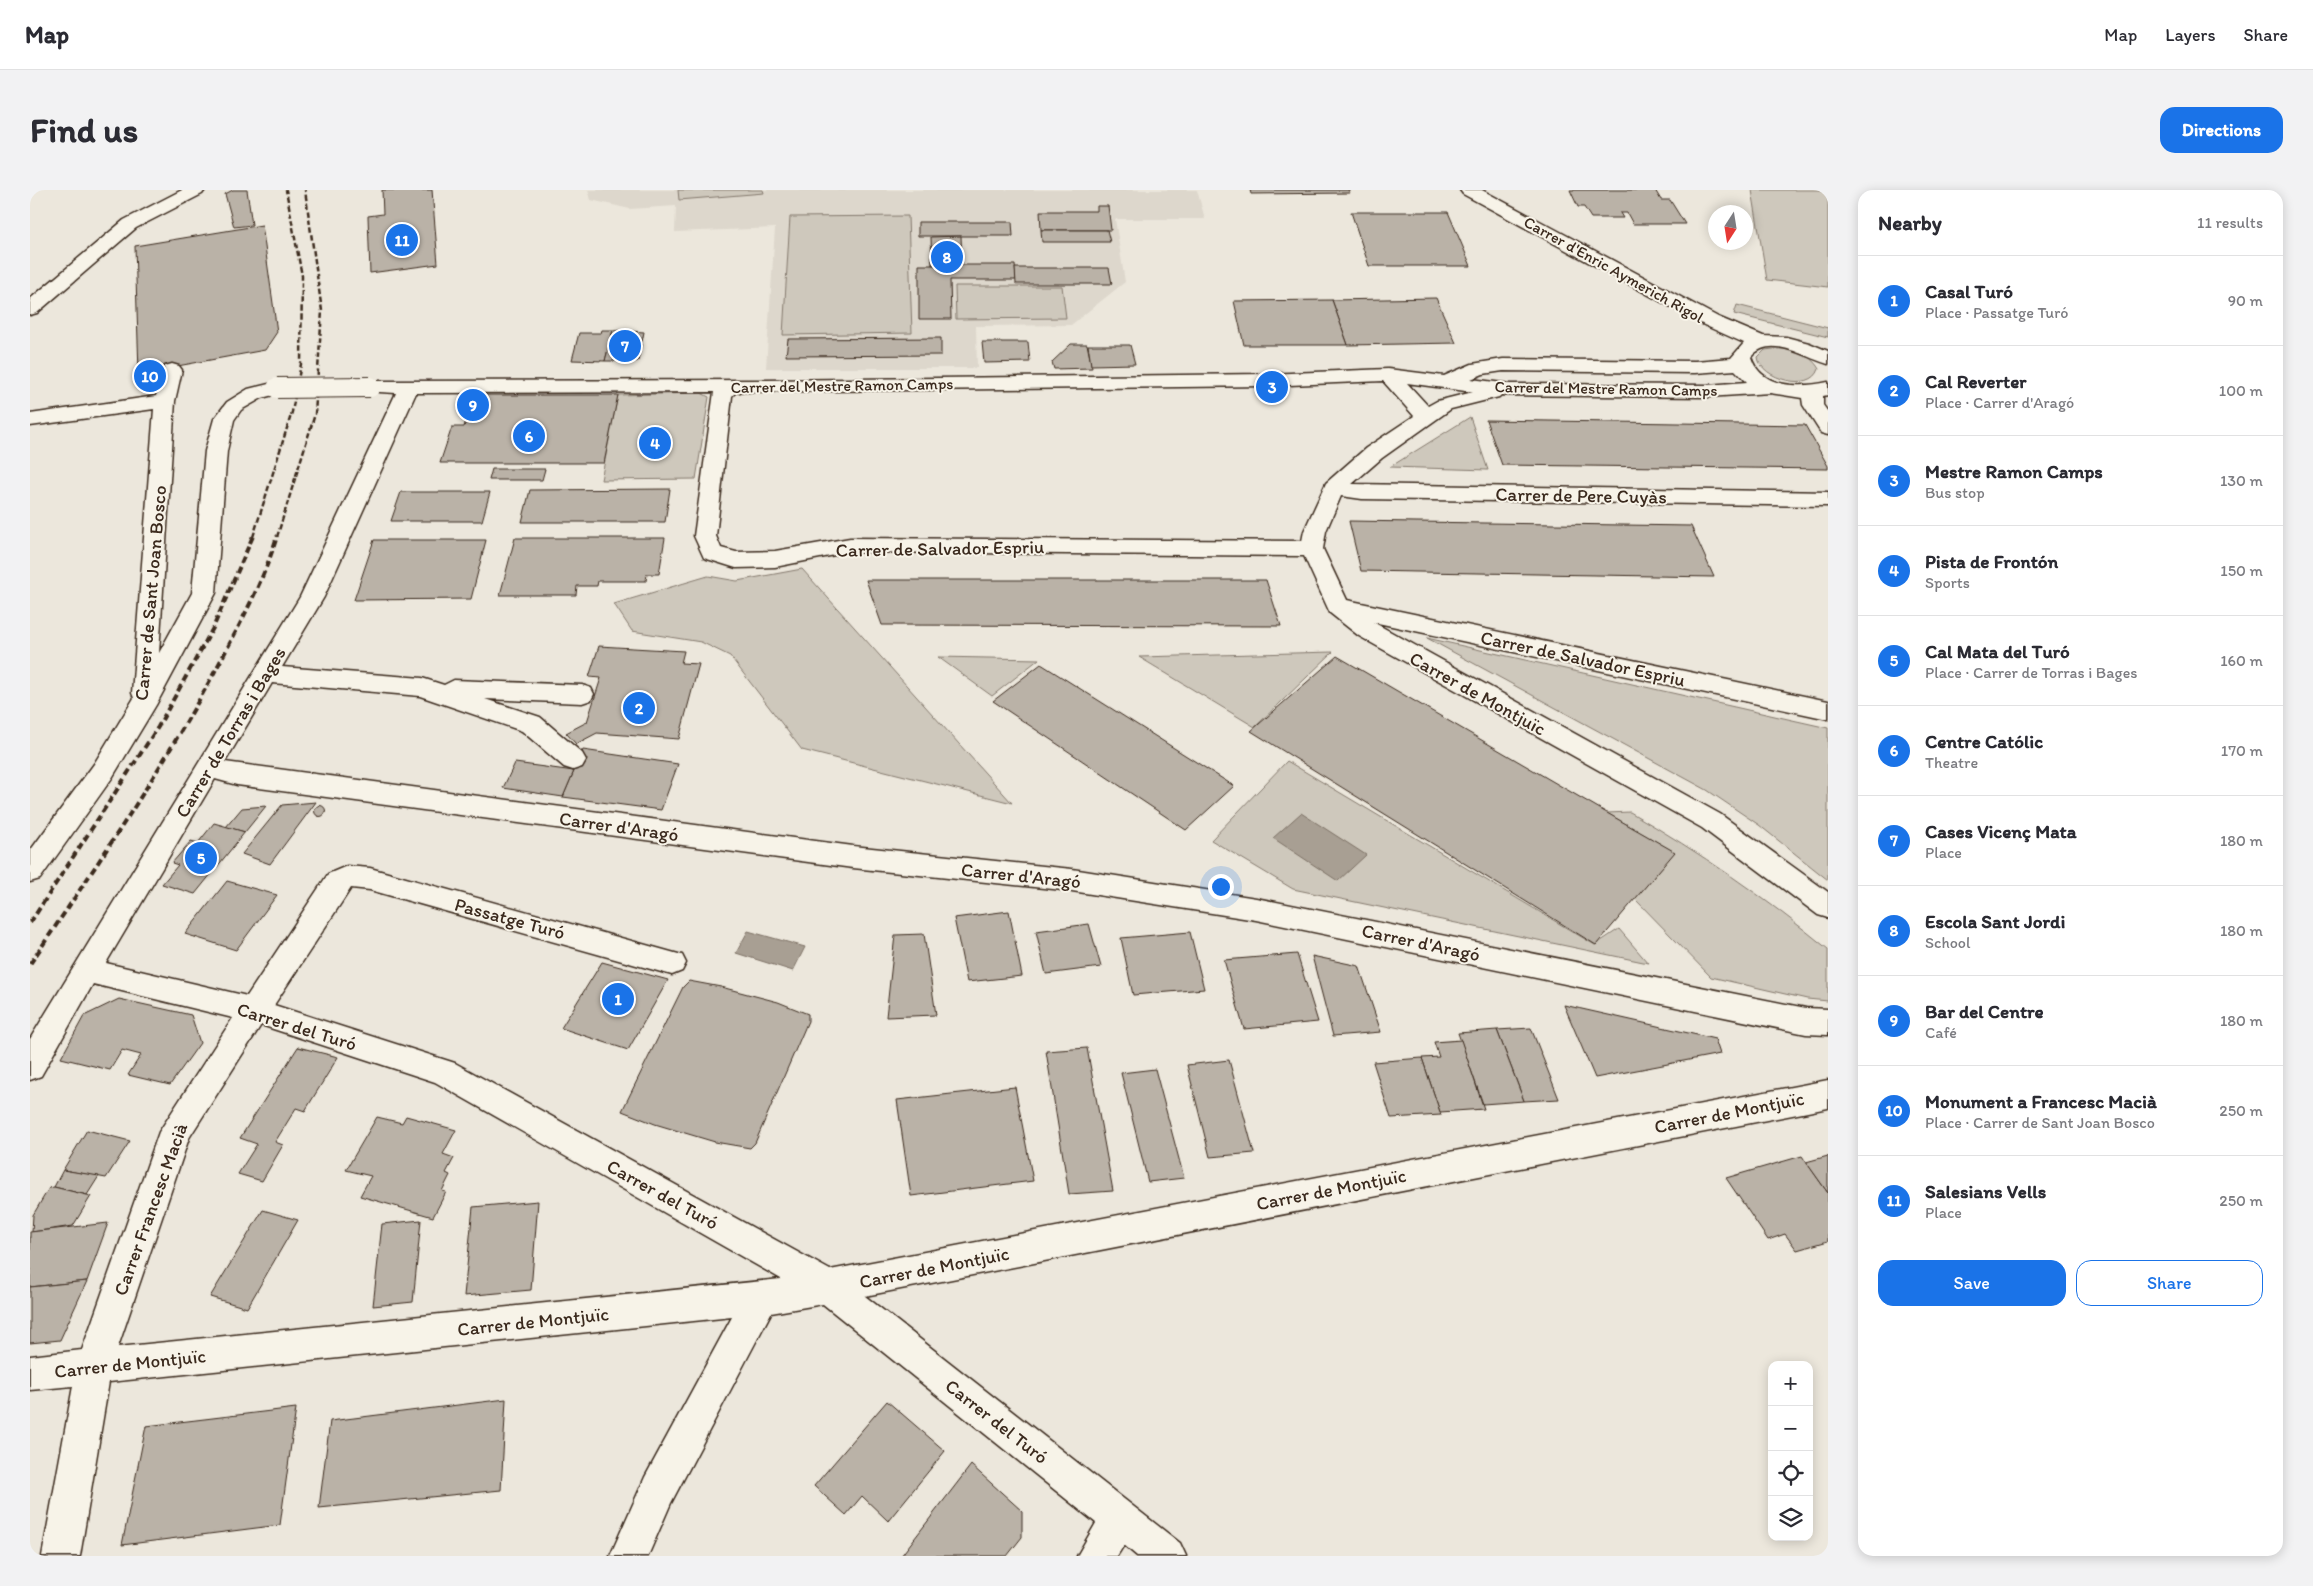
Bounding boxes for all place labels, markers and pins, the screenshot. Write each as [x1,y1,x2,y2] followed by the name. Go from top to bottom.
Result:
[386,221,418,259] pin: 11
[931,238,963,276] pin: 8
[609,327,641,365] pin: 7
[134,357,166,395] pin: 10
[1256,368,1288,406] pin: 3
[457,386,489,424] pin: 9
[513,417,545,455] pin: 6
[639,424,671,462] pin: 4
[623,689,655,727] pin: 2
[185,839,217,877] pin: 5
[602,980,634,1018] pin: 1

